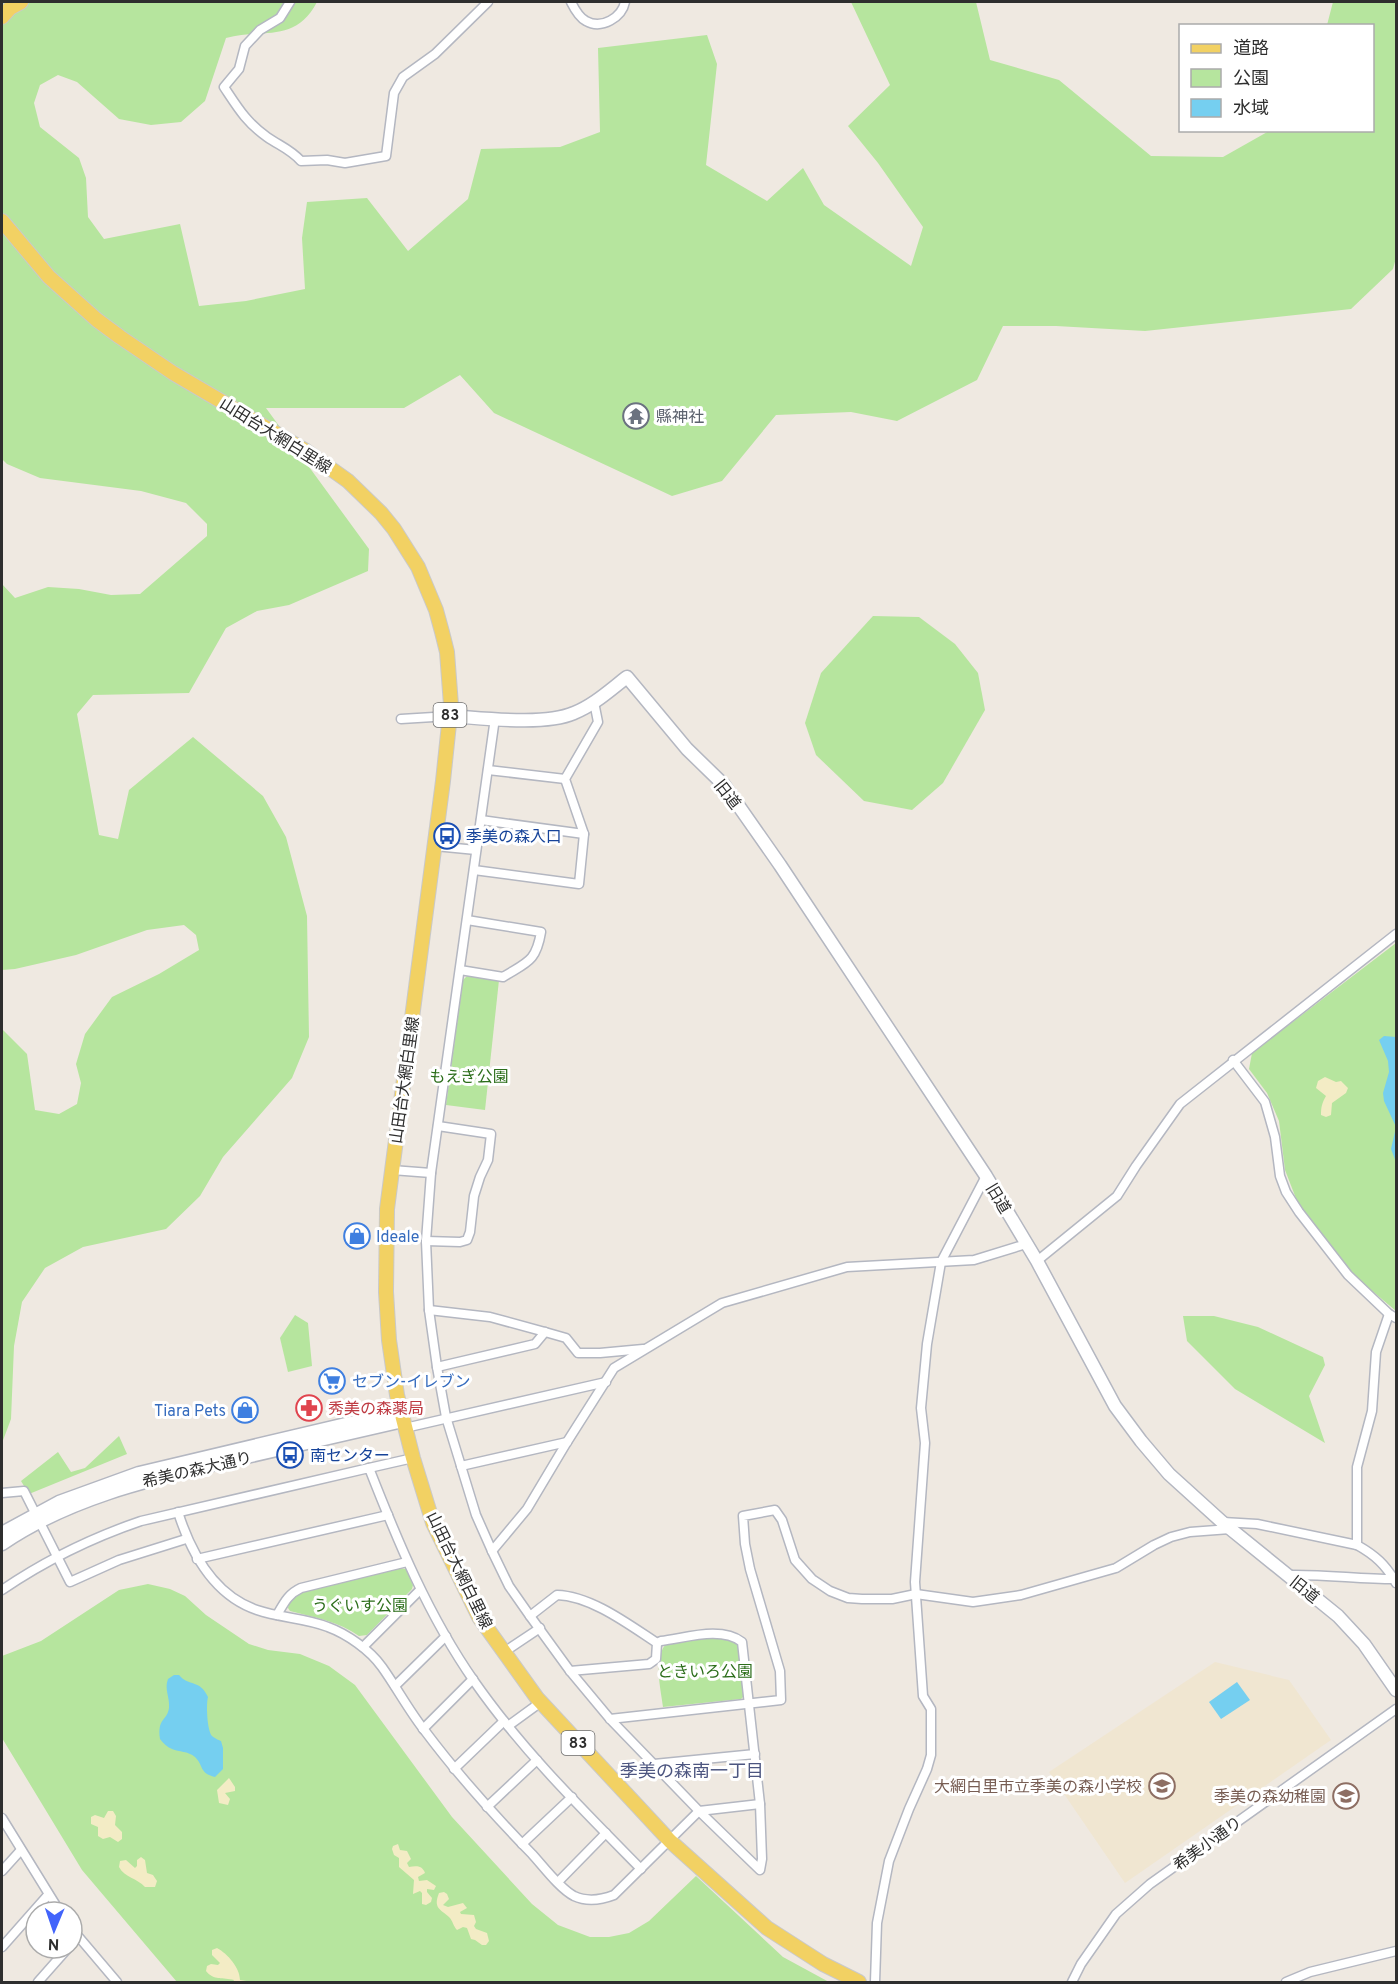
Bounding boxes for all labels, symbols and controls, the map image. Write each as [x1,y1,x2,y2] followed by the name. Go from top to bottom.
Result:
[1179,24,1374,132] legend
[1233,38,1269,61] text: 道路
[1233,68,1269,91] text: 公園
[1233,98,1269,121] text: 水域
[215,394,335,479] street label: 山田台大網白里線
[621,401,651,431] temple icon: 縣神社
[656,408,704,428] place label: 縣神社
[434,703,466,727] road number: 83
[709,776,744,814] street label: 旧道
[432,821,462,851] bus stop icon: 季美の森入口
[466,828,562,848] place label: 季美の森入口
[387,1016,425,1145] street label: 山田台大網白里線
[429,1068,509,1088] park label: もえぎ公園
[980,1180,1014,1218] street label: 旧道
[342,1221,372,1251] shop icon: Ideale
[376,1228,419,1248] place label: Ideale
[317,1366,347,1396] supermarket icon: セブン-イレブン
[352,1373,470,1393] place label: セブン-イレブン
[294,1393,324,1423] pharmacy icon: 秀美の森薬局
[230,1395,260,1425] shop icon: Tiara Pets
[328,1400,424,1420] place label: 秀美の森薬局
[154,1402,226,1422] place label: Tiara Pets
[275,1440,305,1470] bus stop icon: 南センター
[310,1447,390,1467] place label: 南センター
[141,1449,254,1493] street label: 希美の森大通り
[421,1509,495,1633] street label: 山田台大網白里線
[1285,1573,1322,1608] street label: 旧道
[312,1597,408,1617] park label: うぐいす公園
[657,1663,753,1683] park label: ときいろ公園
[562,1731,594,1755] road number: 83
[620,1761,764,1784] district label: 季美の森南一丁目
[1147,1771,1177,1801] school or university icon: 大網白里市立季美の森小学校
[934,1778,1142,1798] place label: 大網白里市立季美の森小学校
[1331,1781,1361,1811] school or university icon: 季美の森幼稚園
[1214,1788,1326,1808] place label: 季美の森幼稚園
[1170,1813,1246,1876] street label: 希美小通り
[24,1900,84,1960] north arrow
[47,1933,60,1953] text: N

